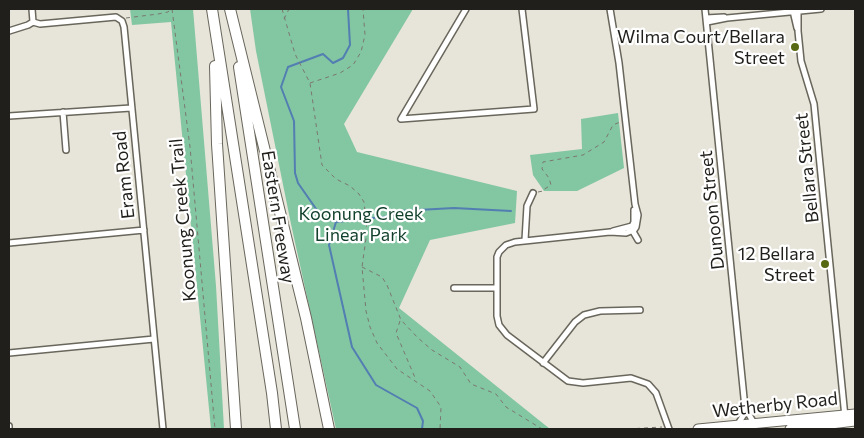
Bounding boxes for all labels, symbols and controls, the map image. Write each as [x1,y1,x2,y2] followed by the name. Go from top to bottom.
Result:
[617,26,785,68] place label: Wilma Court/Bellara Street
[789,41,801,53] marker: Wilma Court/Bellara Street
[790,112,824,224] street label: Bellara Street
[109,130,139,220] street label: Eram Road
[165,137,201,303] street label: Koonung Creek Trail
[257,149,299,285] street label: Eastern Freeway
[695,149,729,271] street label: Dunoon Street
[299,203,423,245] park label: Koonung Creek Linear Park
[738,243,815,286] place label: 12 Bellara Street
[819,258,831,270] marker: 12 Bellara Street
[711,388,839,422] street label: Wetherby Road

